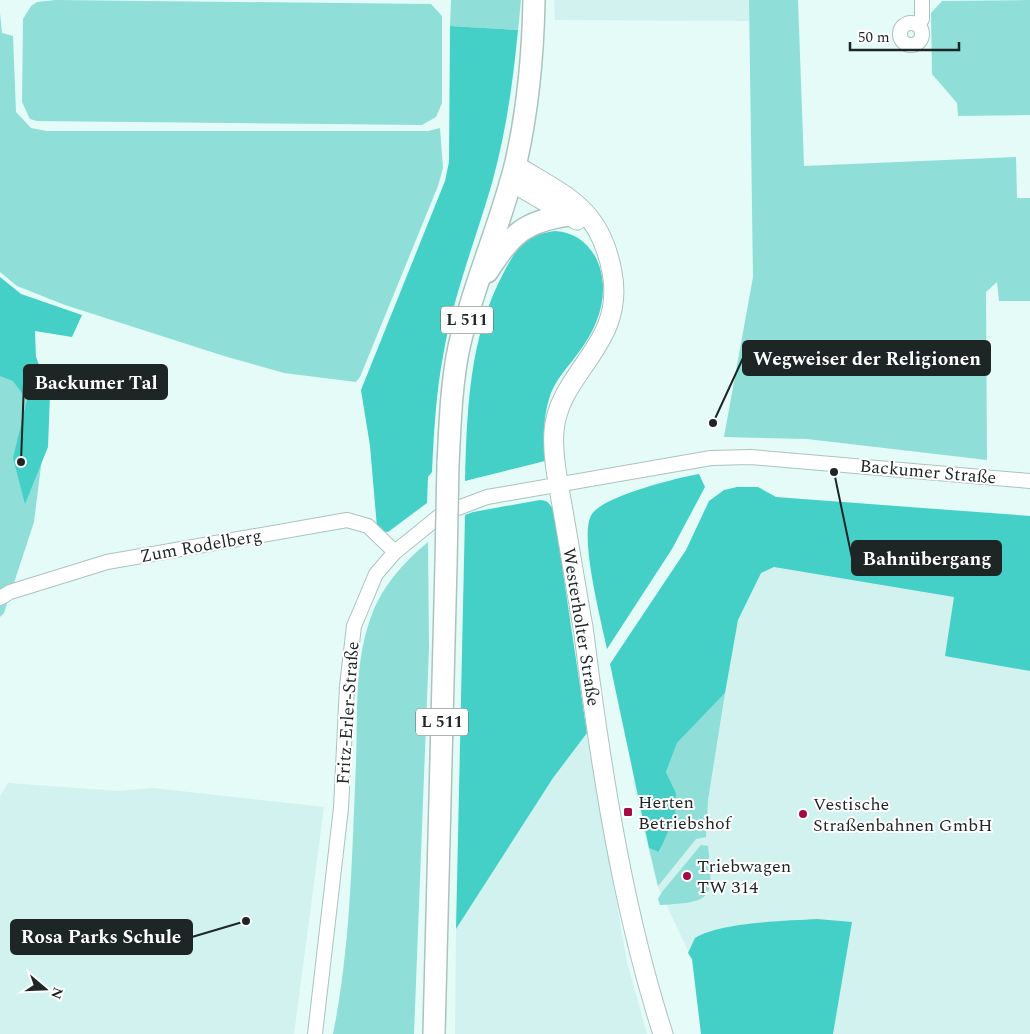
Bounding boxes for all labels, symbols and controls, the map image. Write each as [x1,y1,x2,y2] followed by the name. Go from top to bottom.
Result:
[850,20,959,52] scale bar
[858,26,890,49] text: 50 m
[441,306,493,334] road number: L 511
[743,341,990,375] callout: Wegweiser der Religionen
[753,345,981,374] text: Wegweiser der Religionen
[24,365,167,399] callout: Backumer Tal
[34,369,158,398] text: Backumer Tal
[859,453,997,491] street label: Backumer Straße
[138,522,264,570] street label: Zum Rodelberg
[852,541,1001,575] callout: Bahnübergang
[863,545,991,574] text: Bahnübergang
[555,546,607,708] street label: Westerholter Straße
[330,640,366,786] street label: Fritz-Erler-Straße
[416,709,468,736] road number: L 511
[638,789,733,837] place label: Herten Betriebshof
[813,791,993,839] place label: Vestische Straßenbahnen GmbH
[622,806,634,818] marker: Herten Betriebshof
[797,808,809,820] marker: Vestische Straßenbahnen GmbH
[697,853,791,901] place label: Triebwagen TW 314
[681,870,693,882] marker: Triebwagen TW 314
[11,920,192,954] callout: Rosa Parks Schule
[21,923,181,952] text: Rosa Parks Schule
[20,964,70,1014] north arrow
[45,984,69,1002] text: N

